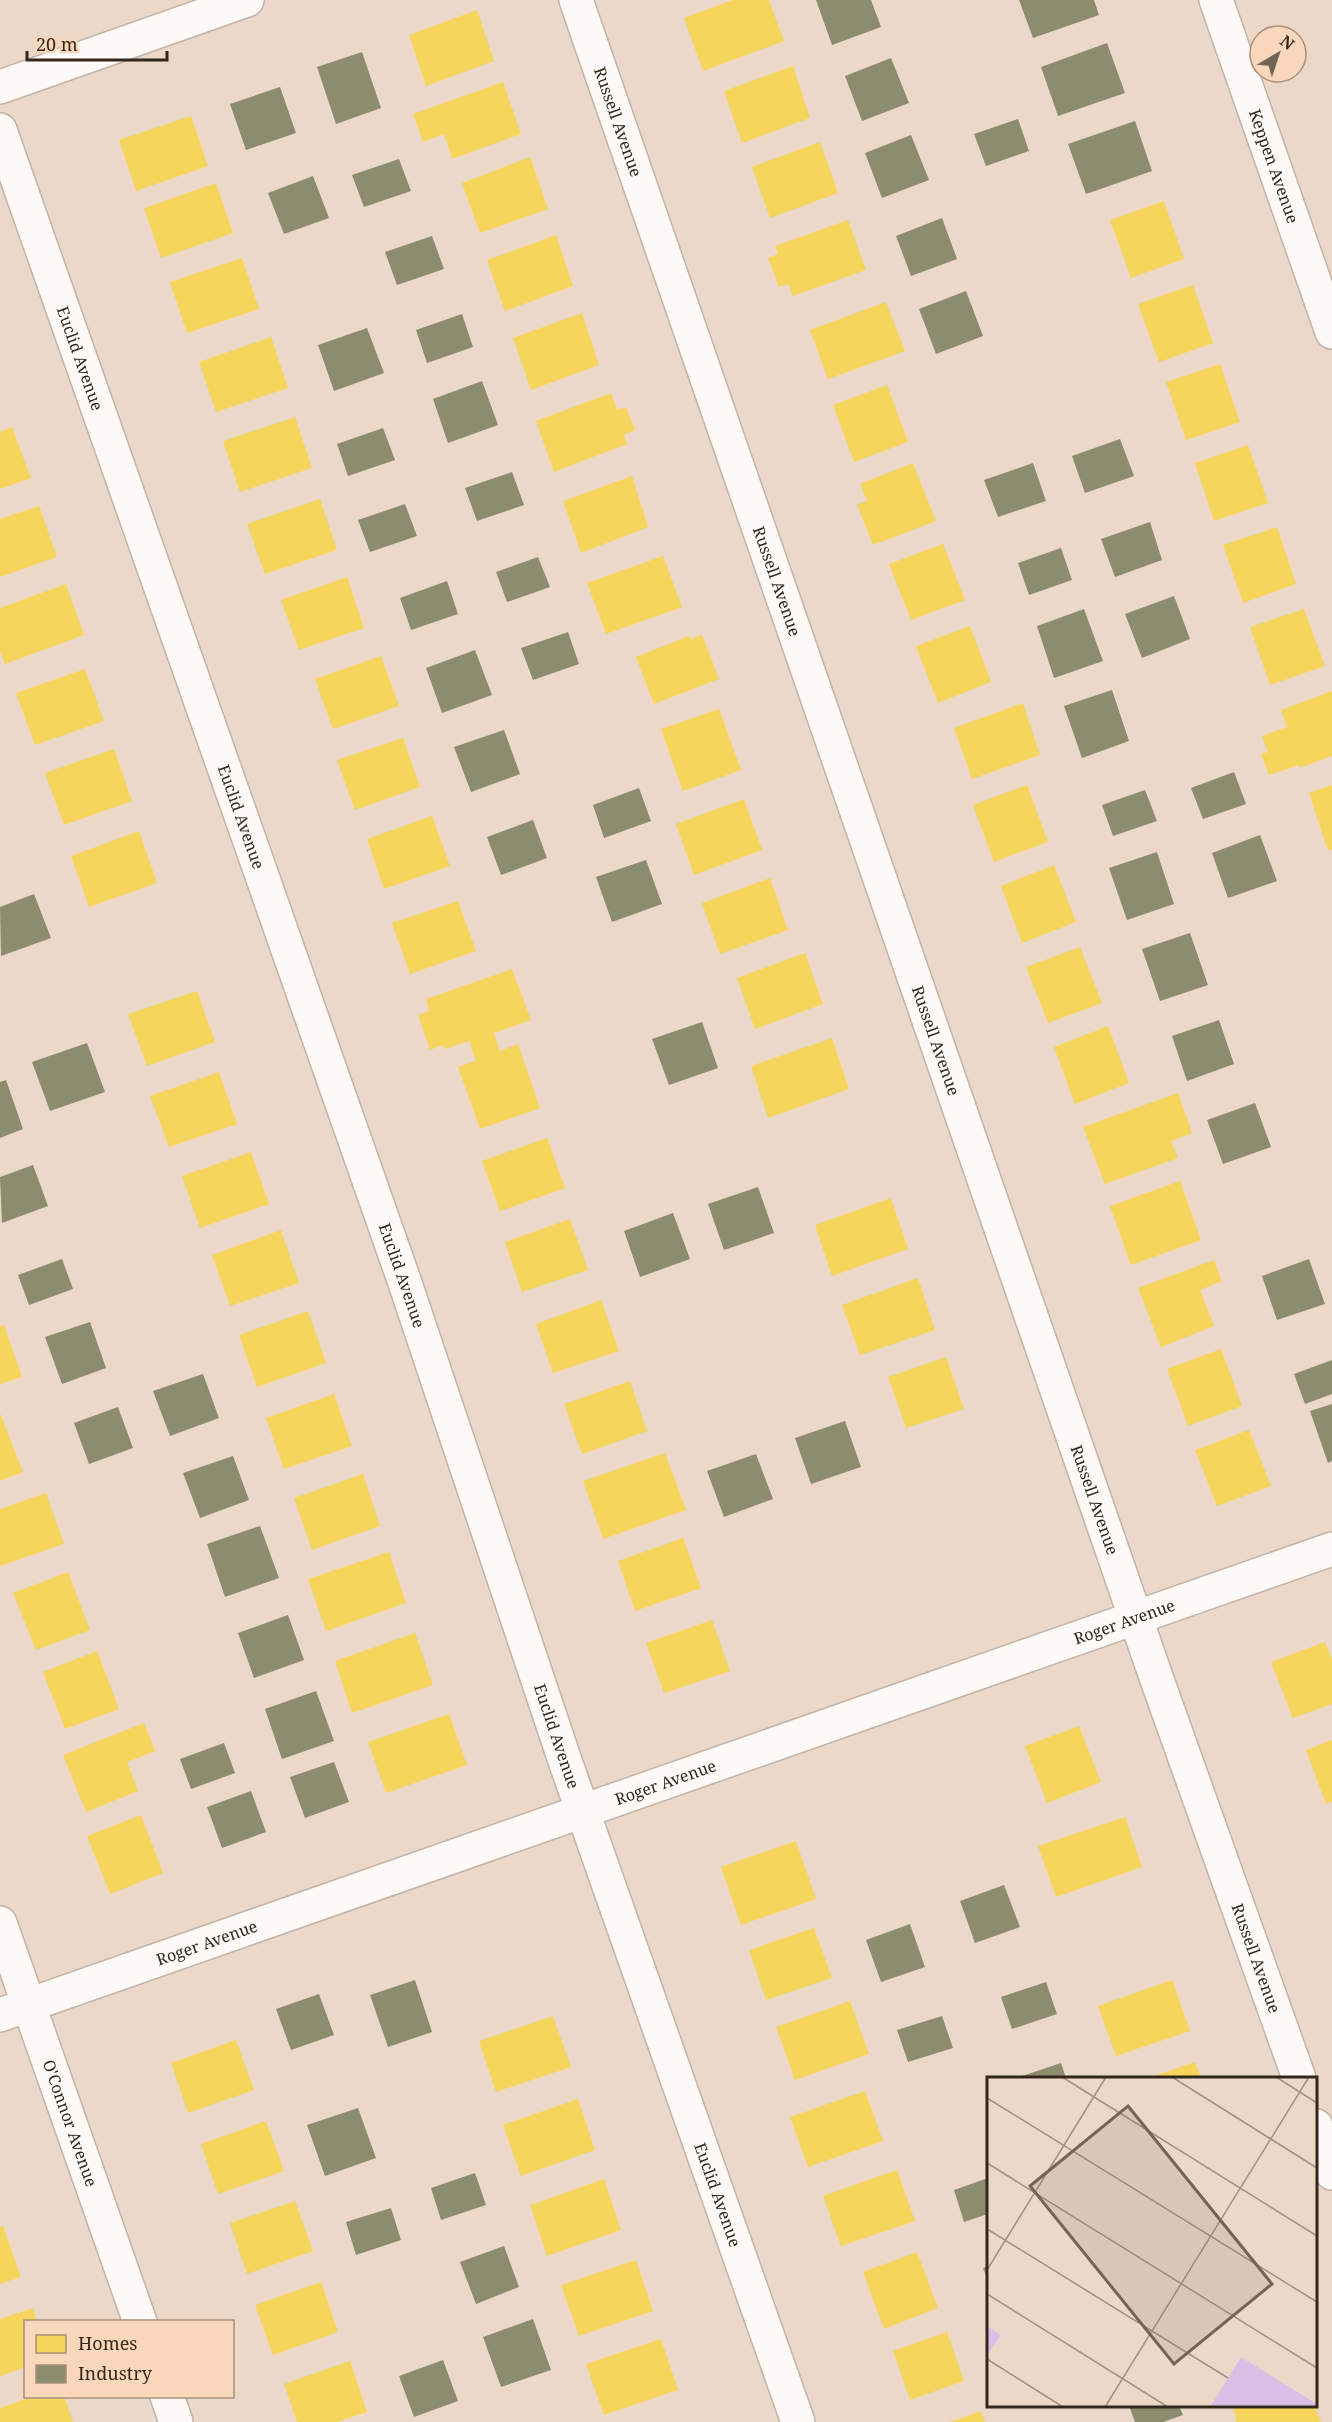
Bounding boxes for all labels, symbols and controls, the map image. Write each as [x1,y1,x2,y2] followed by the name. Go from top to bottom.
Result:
[27,24,166,62] scale bar
[1248,24,1308,84] north arrow
[1276,30,1300,55] text: N
[36,32,78,56] text: 20 m
[589,64,647,180] street label: Russell Avenue
[1244,106,1304,226] street label: Keppen Avenue
[52,303,109,414] street label: Euclid Avenue
[748,523,806,639] street label: Russell Avenue
[213,762,270,872] street label: Euclid Avenue
[907,983,965,1098] street label: Russell Avenue
[374,1220,430,1331] street label: Euclid Avenue
[1066,1442,1124,1558] street label: Russell Avenue
[1071,1594,1178,1650] street label: Roger Avenue
[529,1681,585,1792] street label: Euclid Avenue
[612,1754,719,1810] street label: Roger Avenue
[1227,1900,1286,2016] street label: Russell Avenue
[153,1915,260,1971] street label: Roger Avenue
[38,2057,103,2190] street label: O'Connor Avenue
[987,2077,1317,2407] inset map
[689,2140,746,2250] street label: Euclid Avenue
[24,2320,234,2398] legend
[78,2331,137,2355] text: Homes
[78,2361,153,2385] text: Industry

